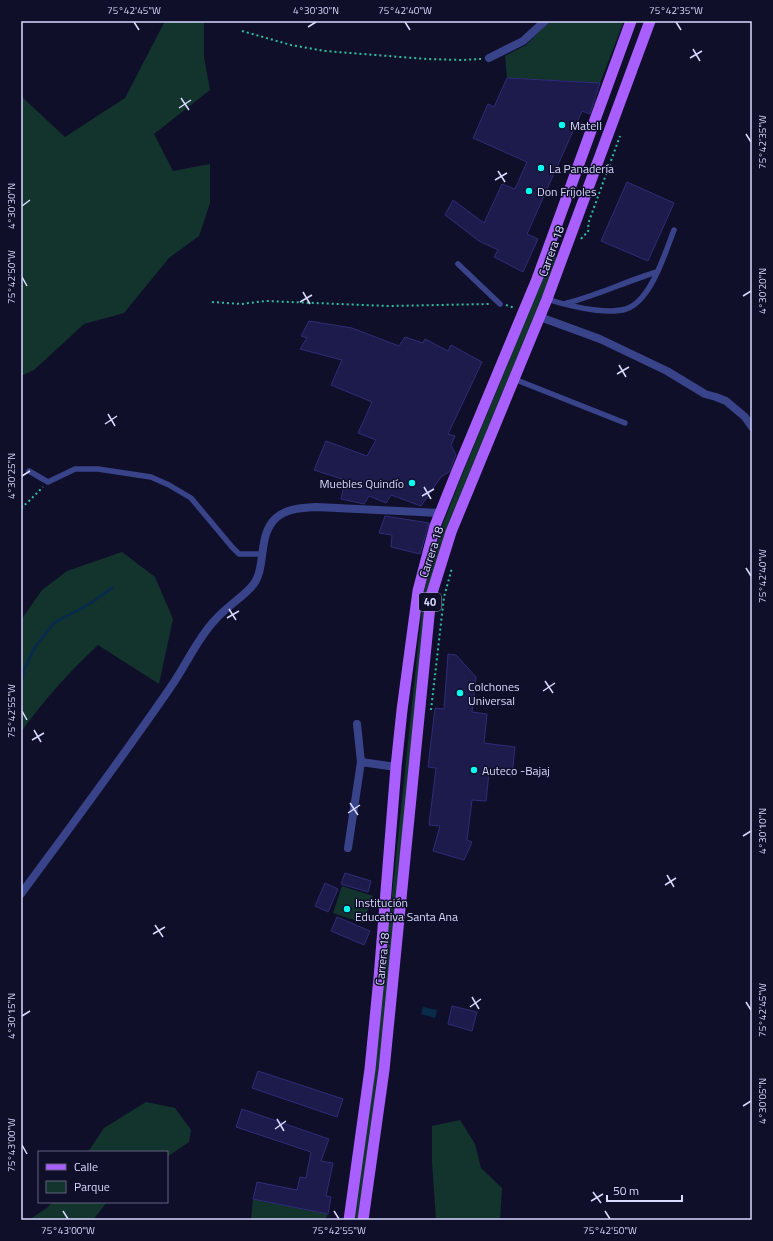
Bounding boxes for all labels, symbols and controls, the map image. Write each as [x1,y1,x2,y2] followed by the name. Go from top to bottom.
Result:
[107,3,161,18] text: 75°42'45"W
[293,3,339,18] text: 4°30'30"N
[378,3,432,18] text: 75°42'40"W
[649,3,703,18] text: 75°42'35"W
[755,115,770,169] text: 75°42'35"W
[570,116,602,135] place label: Matell
[557,120,567,130] marker: Matell
[549,159,614,178] place label: La Panadería
[536,163,546,173] marker: La Panadería
[537,182,597,201] place label: Don Fríjoles
[4,183,19,229] text: 4°30'30"N
[524,186,534,196] marker: Don Fríjoles
[533,223,569,279] street label: Carrera 18
[4,250,19,304] text: 75°42'50"W
[755,268,770,314] text: 4°30'20"N
[4,453,19,499] text: 4°30'25"N
[319,474,404,493] place label: Muebles Quindío
[407,478,417,488] marker: Muebles Quindío
[414,524,448,580] street label: Carrera 18
[755,549,770,603] text: 75°42'40"W
[419,593,441,611] road number: 40
[468,677,520,710] place label: Colchones Universal
[4,684,19,738] text: 75°42'55"W
[455,688,465,698] marker: Colchones Universal
[482,761,550,780] place label: Auteco -Bajaj
[469,765,479,775] marker: Auteco -Bajaj
[755,808,770,854] text: 4°30'10"N
[355,893,458,926] place label: Institución Educativa Santa Ana
[342,904,352,914] marker: Institución Educativa Santa Ana
[370,931,394,986] street label: Carrera 18
[755,983,770,1037] text: 75°42'45"W
[4,993,19,1039] text: 4°30'15"N
[755,1078,770,1124] text: 4°30'05"N
[4,1118,19,1172] text: 75°43'00"W
[38,1151,168,1203] legend
[74,1157,98,1176] text: Calle
[74,1177,110,1196] text: Parque
[607,1177,682,1203] scale bar
[613,1181,639,1200] text: 50 m
[41,1223,95,1238] text: 75°43'00"W
[312,1223,366,1238] text: 75°42'55"W
[583,1223,637,1238] text: 75°42'50"W

